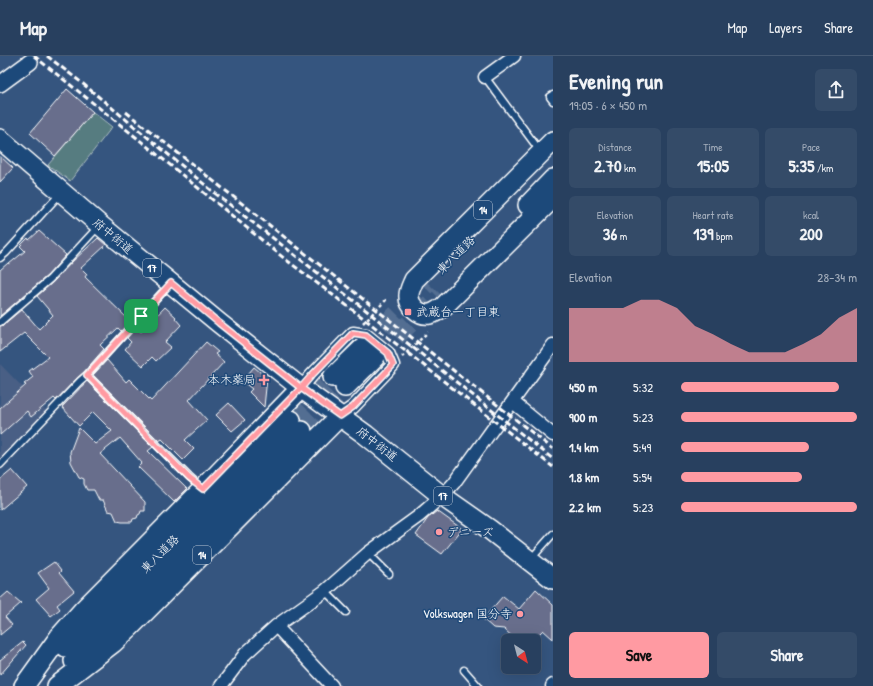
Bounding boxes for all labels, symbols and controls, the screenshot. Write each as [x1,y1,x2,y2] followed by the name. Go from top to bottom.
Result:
[20,15,47,41] text: Map
[727,18,747,37] text: Map
[769,18,802,37] text: Layers
[824,18,853,37] text: Share
[569,66,663,96] text: Evening run
[815,69,857,111] button: share
[569,96,647,114] text: 19:05 · 6 × 450 m
[598,140,632,154] text: Distance
[703,140,723,154] text: Time
[802,140,820,154] text: Pace
[594,154,622,177] text: 2.70
[697,154,729,177] text: 15:05
[788,154,814,177] text: 5:35
[622,161,636,175] text: km
[814,161,834,175] text: /km
[474,201,492,219] road number: 14
[597,208,633,222] text: Elevation
[692,208,734,222] text: Heart rate
[803,208,819,222] text: kcal
[89,214,137,258] street label: 府中街道
[603,222,617,245] text: 36
[693,222,713,245] text: 139
[799,222,823,245] text: 200
[617,229,627,243] text: m
[713,229,733,243] text: bpm
[433,232,479,278] street label: 東八道路
[143,259,161,277] road number: 17
[569,268,612,286] text: Elevation
[817,268,857,286] text: 28–34 m
[124,299,158,333] pin
[416,303,500,320] place label: 武蔵台一丁目東
[130,305,152,327] icon: arrive
[403,307,413,317] marker: 武蔵台一丁目東
[208,371,256,388] place label: 本木薬局
[259,375,269,385] marker: 本木薬局
[569,378,597,396] text: 450 m
[633,378,653,396] text: 5:32
[569,408,597,426] text: 900 m
[633,408,653,426] text: 5:23
[353,422,401,465] street label: 府中街道
[569,438,599,456] text: 1.4 km
[633,438,651,456] text: 5:49
[569,468,599,486] text: 1.8 km
[633,468,652,486] text: 5:54
[434,487,452,505] road number: 17
[569,498,601,516] text: 2.2 km
[633,498,653,516] text: 5:23
[447,523,494,540] place label: デニーズ
[434,527,444,537] marker: デニーズ
[137,531,183,577] street label: 東八道路
[193,546,211,564] road number: 14
[423,605,512,622] place label: Volkswagen 国分寺
[515,609,525,619] marker: Volkswagen 国分寺
[569,632,709,678] button: Save
[717,632,857,678] button: Share
[501,634,541,674] north arrow
[501,634,541,674] map controls

